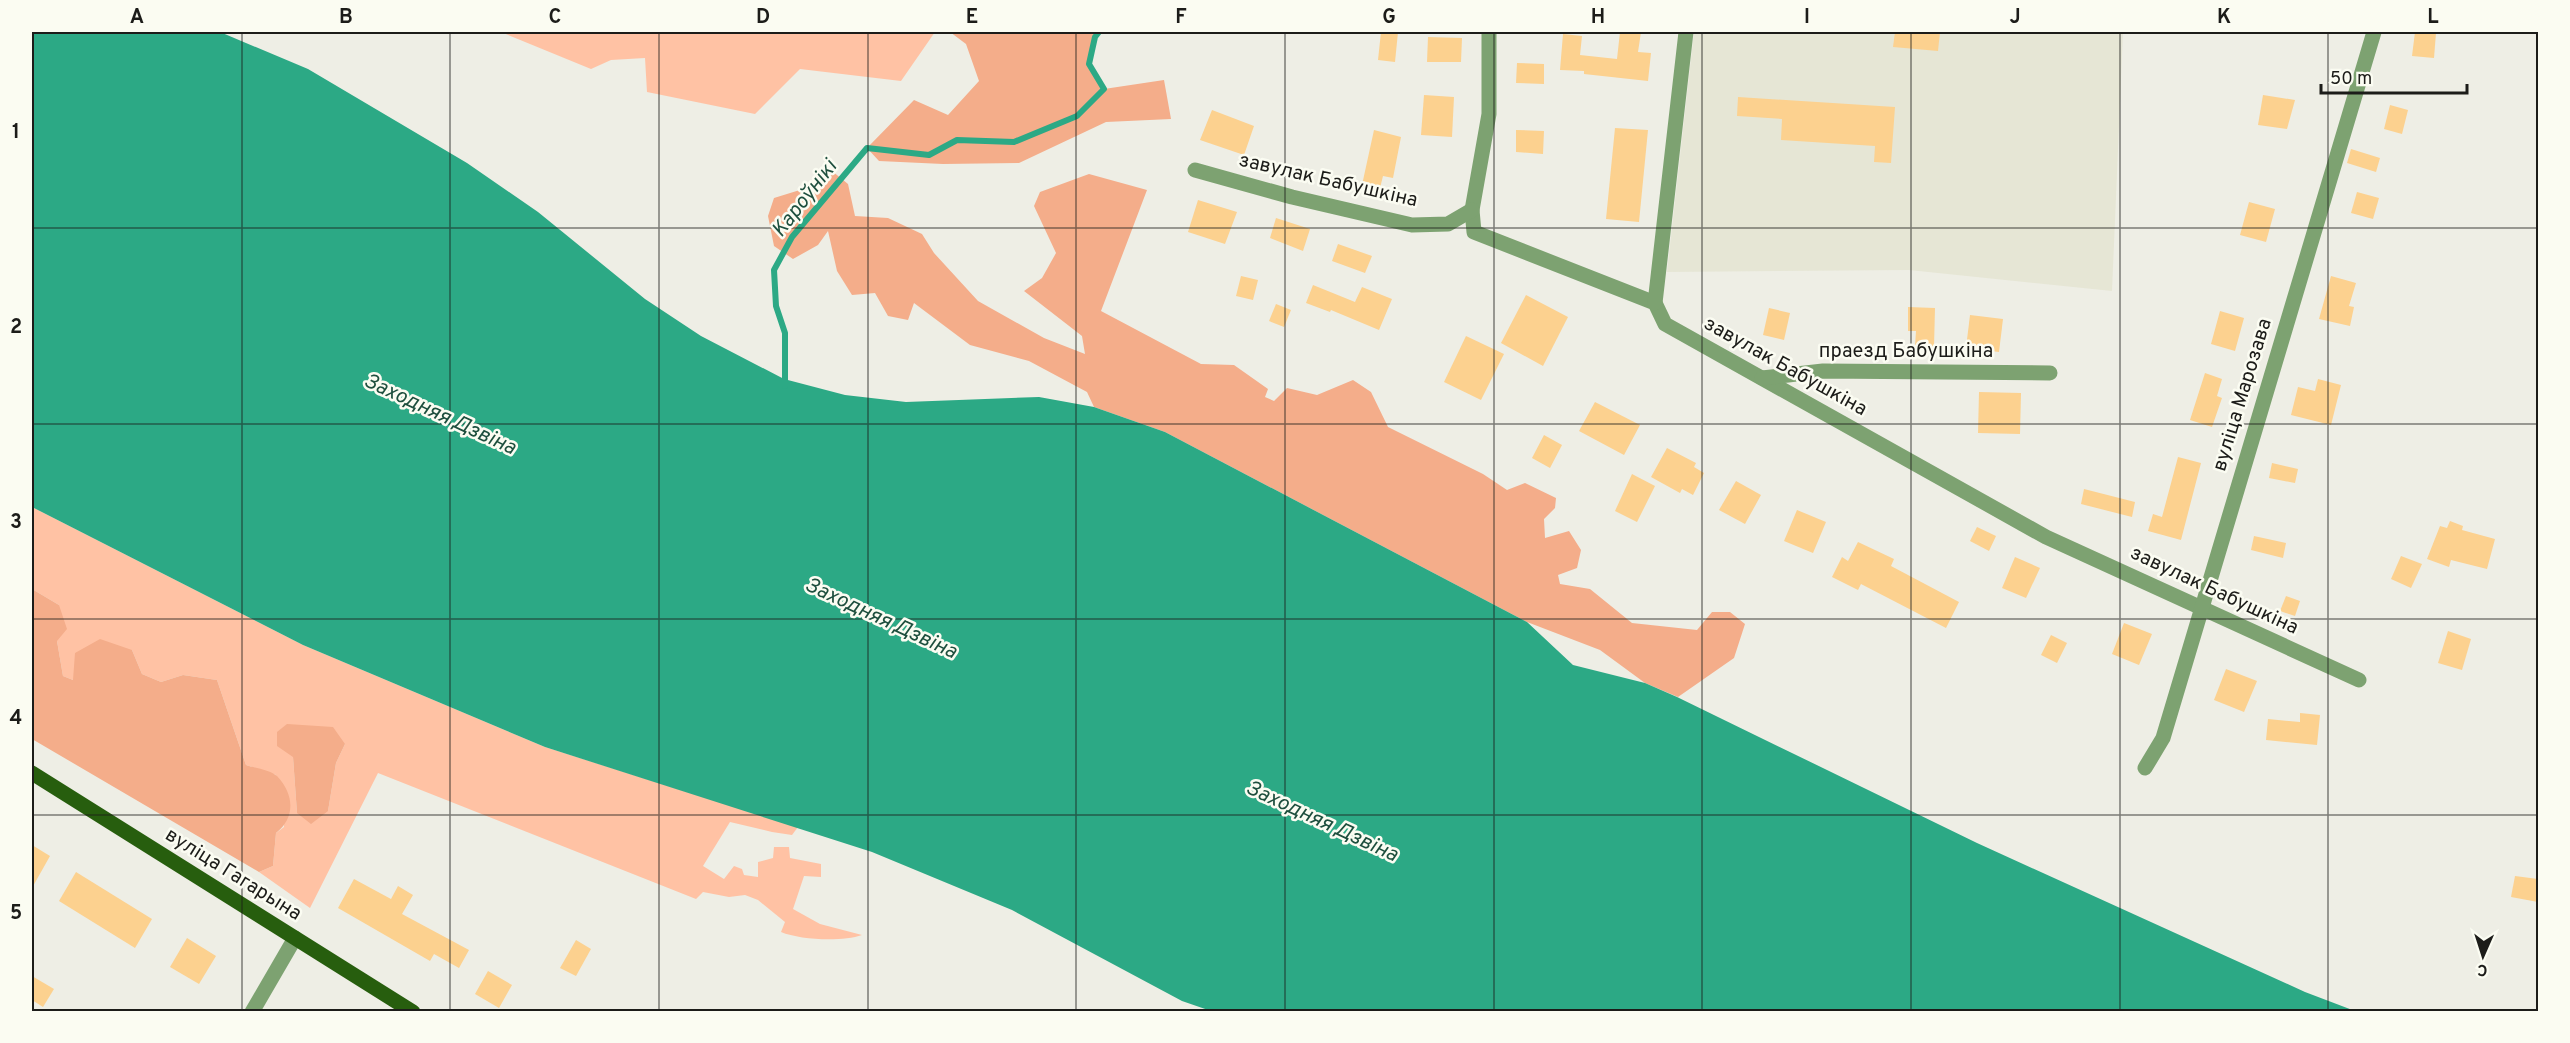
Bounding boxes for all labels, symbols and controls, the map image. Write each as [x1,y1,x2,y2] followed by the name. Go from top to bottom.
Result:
[130,5,144,31] text: A
[339,5,353,31] text: B
[549,5,561,31] text: C
[756,5,770,31] text: D
[966,5,978,31] text: E
[1175,5,1187,31] text: F
[1382,5,1396,31] text: G
[1591,5,1605,31] text: H
[1804,5,1810,31] text: I
[2009,5,2021,31] text: J
[2217,5,2231,31] text: K
[2427,5,2439,31] text: L
[2321,57,2466,95] scale bar
[2330,68,2372,91] text: 50 m
[12,120,20,146] text: 1
[1236,148,1420,214] street label: завулак Бабушкіна
[766,153,845,243] water label: Кароўнікі
[1699,311,1871,423] street label: завулак Бабушкіна
[10,315,22,341] text: 2
[2207,315,2279,475] street label: вуліца Марозава
[1819,339,1993,365] street label: праезд Бабушкіна
[360,368,520,462] water label: Заходняя Дзвіна
[10,510,22,536] text: 3
[2126,541,2302,641] street label: завулак Бабушкіна
[801,572,961,666] water label: Заходняя Дзвіна
[10,706,22,732] text: 4
[1242,775,1402,869] water label: Заходняя Дзвіна
[160,823,306,927] street label: вуліца Гагарына
[10,901,22,927] text: 5
[2453,926,2513,986] north arrow
[2477,959,2488,979] text: С

